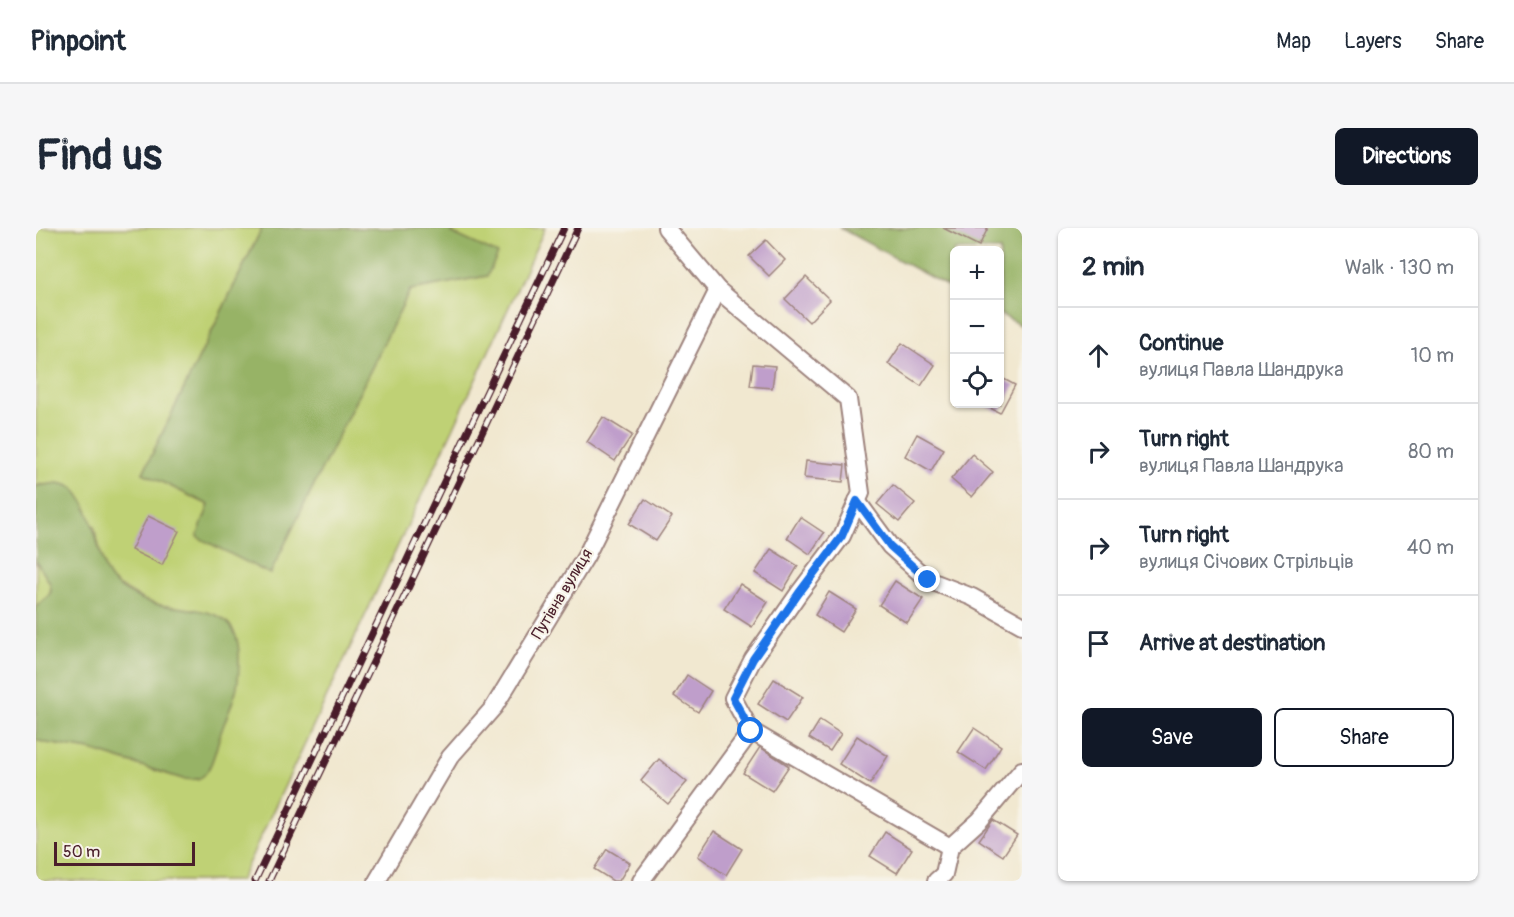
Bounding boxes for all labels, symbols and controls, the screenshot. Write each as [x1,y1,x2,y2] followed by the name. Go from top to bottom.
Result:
[30,24,126,59] text: Pinpoint
[1276,28,1311,55] text: Map
[1344,28,1402,55] text: Layers
[1435,28,1484,55] text: Share
[1335,128,1478,185] button: Directions
[36,130,162,182] text: Find us
[950,246,1004,408] map controls
[950,246,1004,300] button: +
[1082,251,1144,283] text: 2 min
[1345,255,1454,280] text: Walk · 130 m
[950,300,1004,354] button: −
[1139,329,1223,357] text: Continue
[1082,339,1115,372] icon: ahead
[1410,343,1454,368] text: 10 m
[950,354,1004,408] button: locate
[1139,357,1344,382] text: вулиця Павла Шандрука
[1139,425,1229,453] text: Turn right
[1082,435,1115,468] icon: right
[1408,439,1454,464] text: 80 m
[1139,453,1344,478] text: вулиця Павла Шандрука
[1139,521,1229,549] text: Turn right
[1082,531,1115,564] icon: right
[1407,535,1454,560] text: 40 m
[527,545,597,643] street label: Путівна вулиця
[1139,549,1354,574] text: вулиця Січових Стрільців
[914,566,940,592] route end
[1082,627,1115,660] icon: arrive
[1139,629,1325,657] text: Arrive at destination
[1082,708,1262,767] button: Save
[1274,708,1454,767] button: Share
[737,717,763,743] route start
[54,839,195,866] scale bar
[63,842,100,862] text: 50 m

